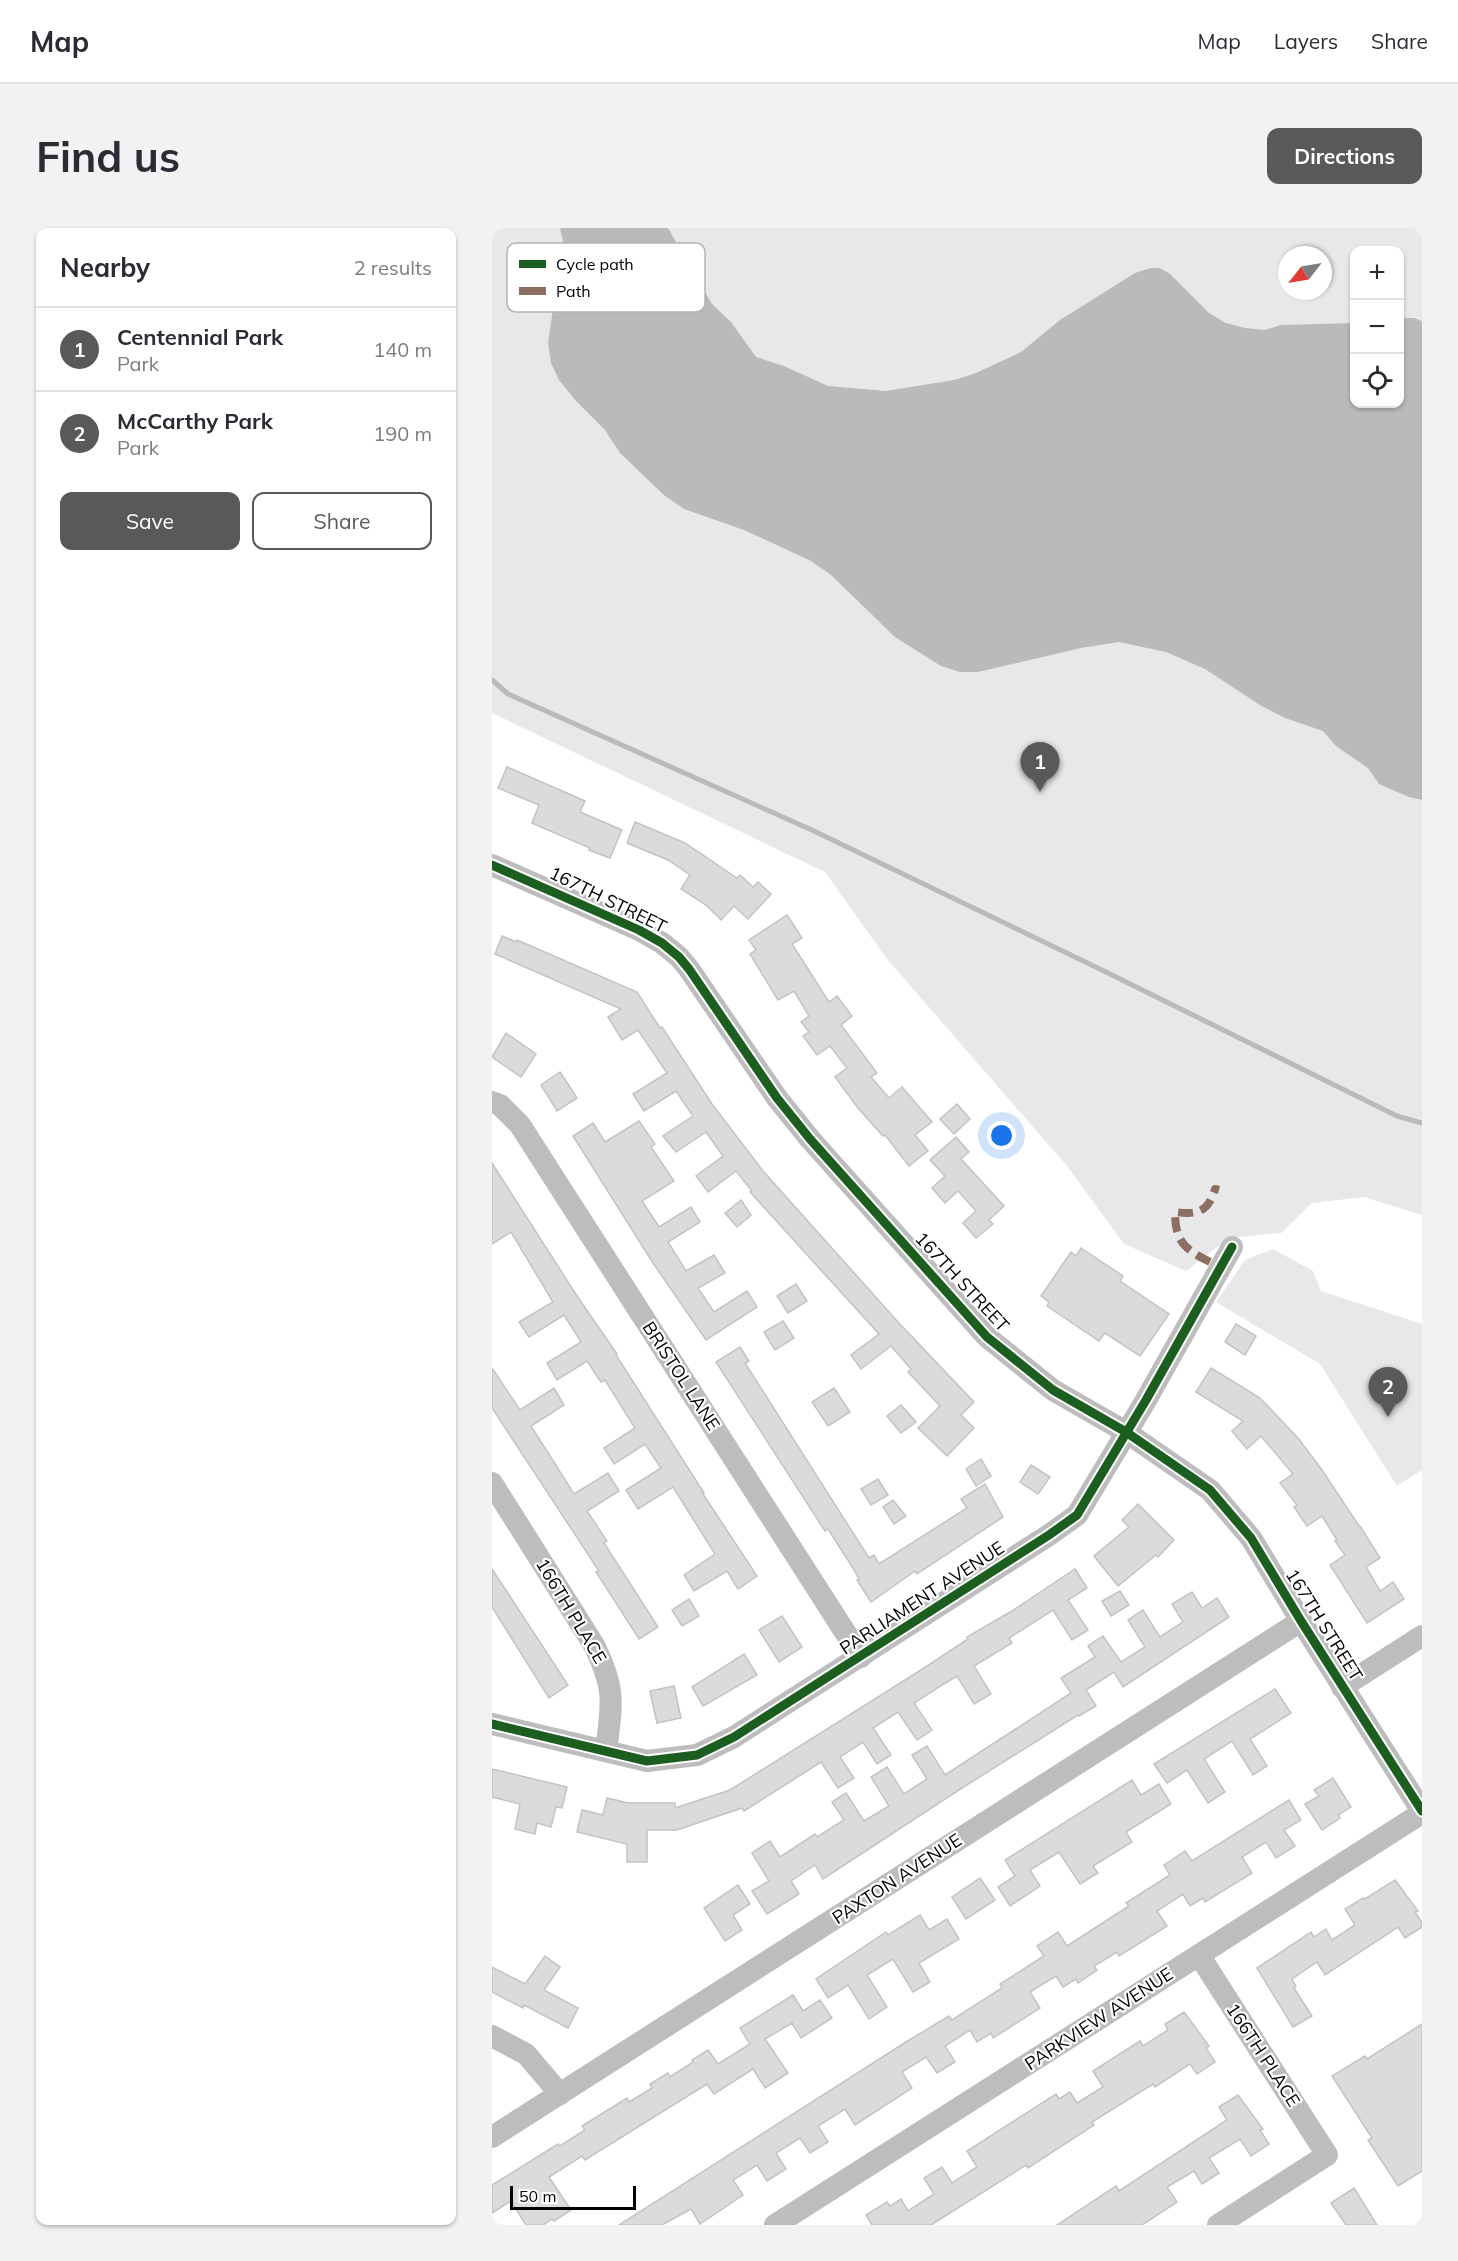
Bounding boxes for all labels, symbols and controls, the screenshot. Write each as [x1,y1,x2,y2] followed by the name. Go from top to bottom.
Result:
[30,24,89,59] text: Map
[1198,28,1241,54] text: Map
[1274,28,1338,54] text: Layers
[1371,28,1428,54] text: Share
[1267,128,1422,184] button: Directions
[36,130,180,183] text: Find us
[507,243,705,312] legend
[1278,246,1332,300] north arrow
[1350,246,1404,408] map controls
[1350,246,1404,300] button: +
[60,251,150,284] text: Nearby
[556,254,634,274] text: Cycle path
[354,255,432,280] text: 2 results
[556,281,591,301] text: Path
[1350,300,1404,354] button: −
[117,323,283,351] text: Centennial Park
[74,337,86,362] text: 1
[373,337,432,362] text: 140 m
[117,351,159,376] text: Park
[1350,354,1404,408] button: locate
[117,407,273,435] text: McCarthy Park
[74,421,86,446] text: 2
[373,421,432,446] text: 190 m
[117,435,159,460] text: Park
[60,492,240,550] button: Save
[252,492,432,550] button: Share
[1020,742,1060,792] pin: 1
[546,861,671,938] street label: 167TH STREET
[987,1121,1016,1150] your location
[910,1227,1014,1336] street label: 167TH STREET
[638,1317,725,1435] street label: BRISTOL LANE
[1368,1368,1408,1417] pin: 2
[835,1536,1008,1659] street label: PARLIAMENT AVENUE
[531,1554,612,1668] street label: 166TH PLACE
[1281,1564,1368,1685] street label: 167TH STREET
[828,1828,966,1929] street label: PAXTON AVENUE
[1020,1962,1177,2075] street label: PARKVIEW AVENUE
[1221,1999,1305,2111] street label: 166TH PLACE
[510,2183,636,2210] scale bar
[519,2186,556,2206] text: 50 m

